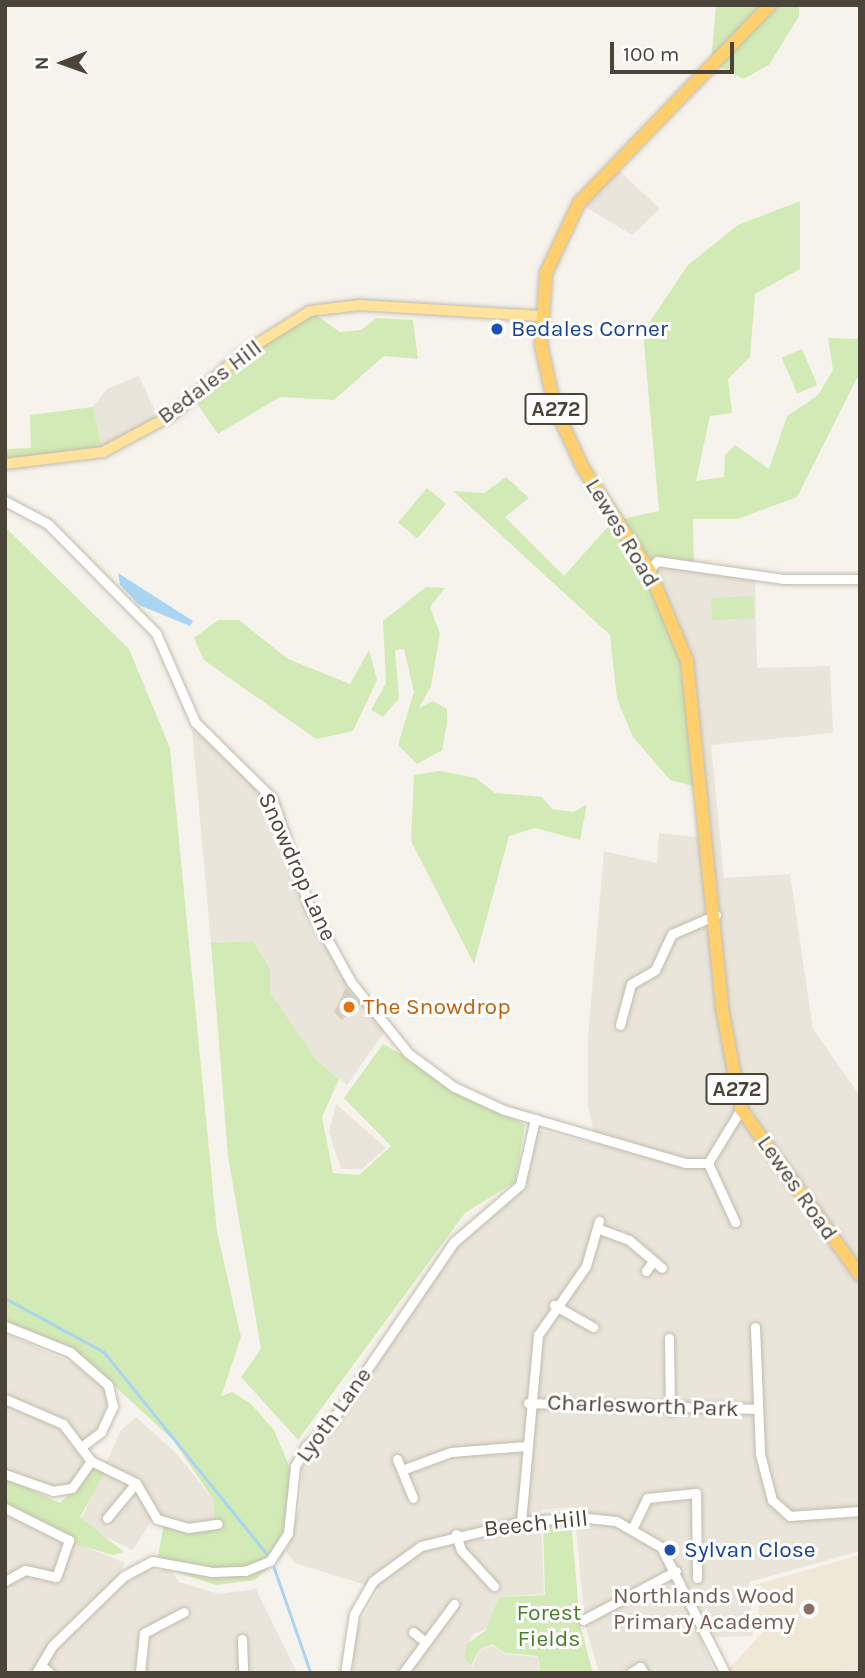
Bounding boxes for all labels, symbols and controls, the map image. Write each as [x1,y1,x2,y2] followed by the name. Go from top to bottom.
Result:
[28,28,98,98] north arrow
[613,28,737,72] scale bar
[623,42,680,66] text: 100 m
[31,56,53,70] text: N
[511,315,668,343] place label: Bedales Corner
[489,321,505,337] marker: Bedales Corner
[152,334,268,430] street label: Bedales Hill
[524,392,588,426] road number: A272
[579,474,665,592] street label: Lewes Road
[252,789,342,945] street label: Snowdrop Lane
[363,993,511,1021] place label: The Snowdrop
[341,999,357,1015] marker: The Snowdrop
[706,1072,768,1106] road number: A272
[751,1130,843,1246] street label: Lewes Road
[290,1362,378,1468] street label: Lyoth Lane
[547,1389,739,1423] street label: Charlesworth Park
[483,1505,589,1543] street label: Beech Hill
[684,1536,816,1564] place label: Sylvan Close
[662,1542,678,1558] marker: Sylvan Close
[613,1582,795,1636] place label: Northlands Wood Primary Academy
[517,1599,581,1653] park label: Forest Fields
[801,1601,817,1617] marker: Northlands Wood Primary Academy

